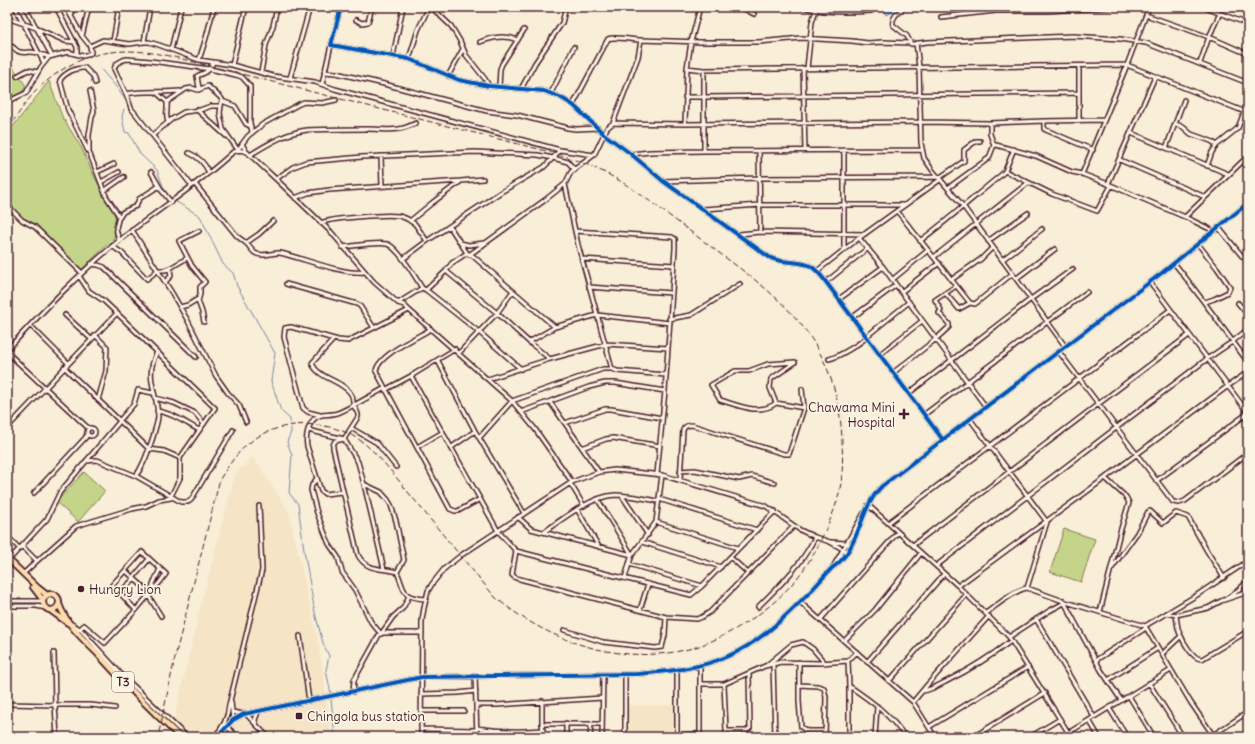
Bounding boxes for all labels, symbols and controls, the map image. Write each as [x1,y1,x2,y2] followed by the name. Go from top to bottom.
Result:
[808,399,895,431] place label: Chawama Mini Hospital
[898,408,910,420] marker: Chawama Mini Hospital
[89,581,162,598] place label: Hungry Lion
[76,584,86,594] marker: Hungry Lion
[112,672,134,692] road number: T3
[307,708,426,725] place label: Chingola bus station
[294,711,304,721] marker: Chingola bus station

